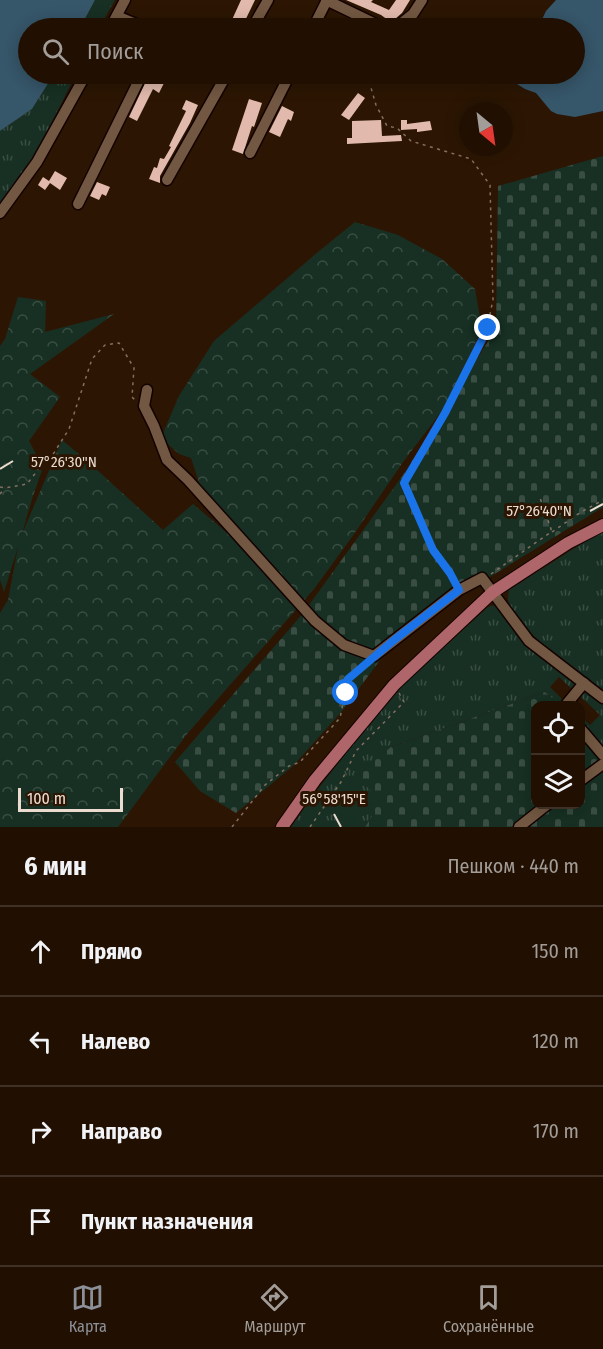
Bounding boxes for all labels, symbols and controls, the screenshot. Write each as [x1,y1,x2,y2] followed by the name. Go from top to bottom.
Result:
[18,18,585,84] search box
[39,35,72,68] icon: search
[87,38,143,65] text: Поиск
[459,102,513,156] north arrow
[474,314,500,340] route end
[31,453,97,471] text: 57°26'30"N
[506,502,572,520] text: 57°26'40"N
[332,679,358,705] route start
[531,701,585,809] map controls
[531,701,585,755] button: locate
[531,755,585,809] button: layers
[18,785,123,812] scale bar
[27,789,66,808] text: 100 m
[302,790,366,808] text: 56°58'15"E
[24,851,87,882] text: 6 мин
[447,854,579,878] text: Пешком · 440 m
[24,935,57,968] icon: ahead
[81,938,142,965] text: Прямо
[532,939,579,963] text: 150 m
[24,1025,57,1058] icon: left
[81,1028,150,1055] text: Налево
[532,1029,579,1053] text: 120 m
[24,1115,57,1148] icon: right
[81,1118,162,1145] text: Направо
[533,1119,579,1143] text: 170 m
[24,1205,57,1238] icon: arrive
[81,1208,253,1235] text: Пункт назначения
[69,1281,107,1336] tab: Карта
[244,1281,306,1336] tab: Маршрут
[443,1281,534,1336] tab: Сохранённые

